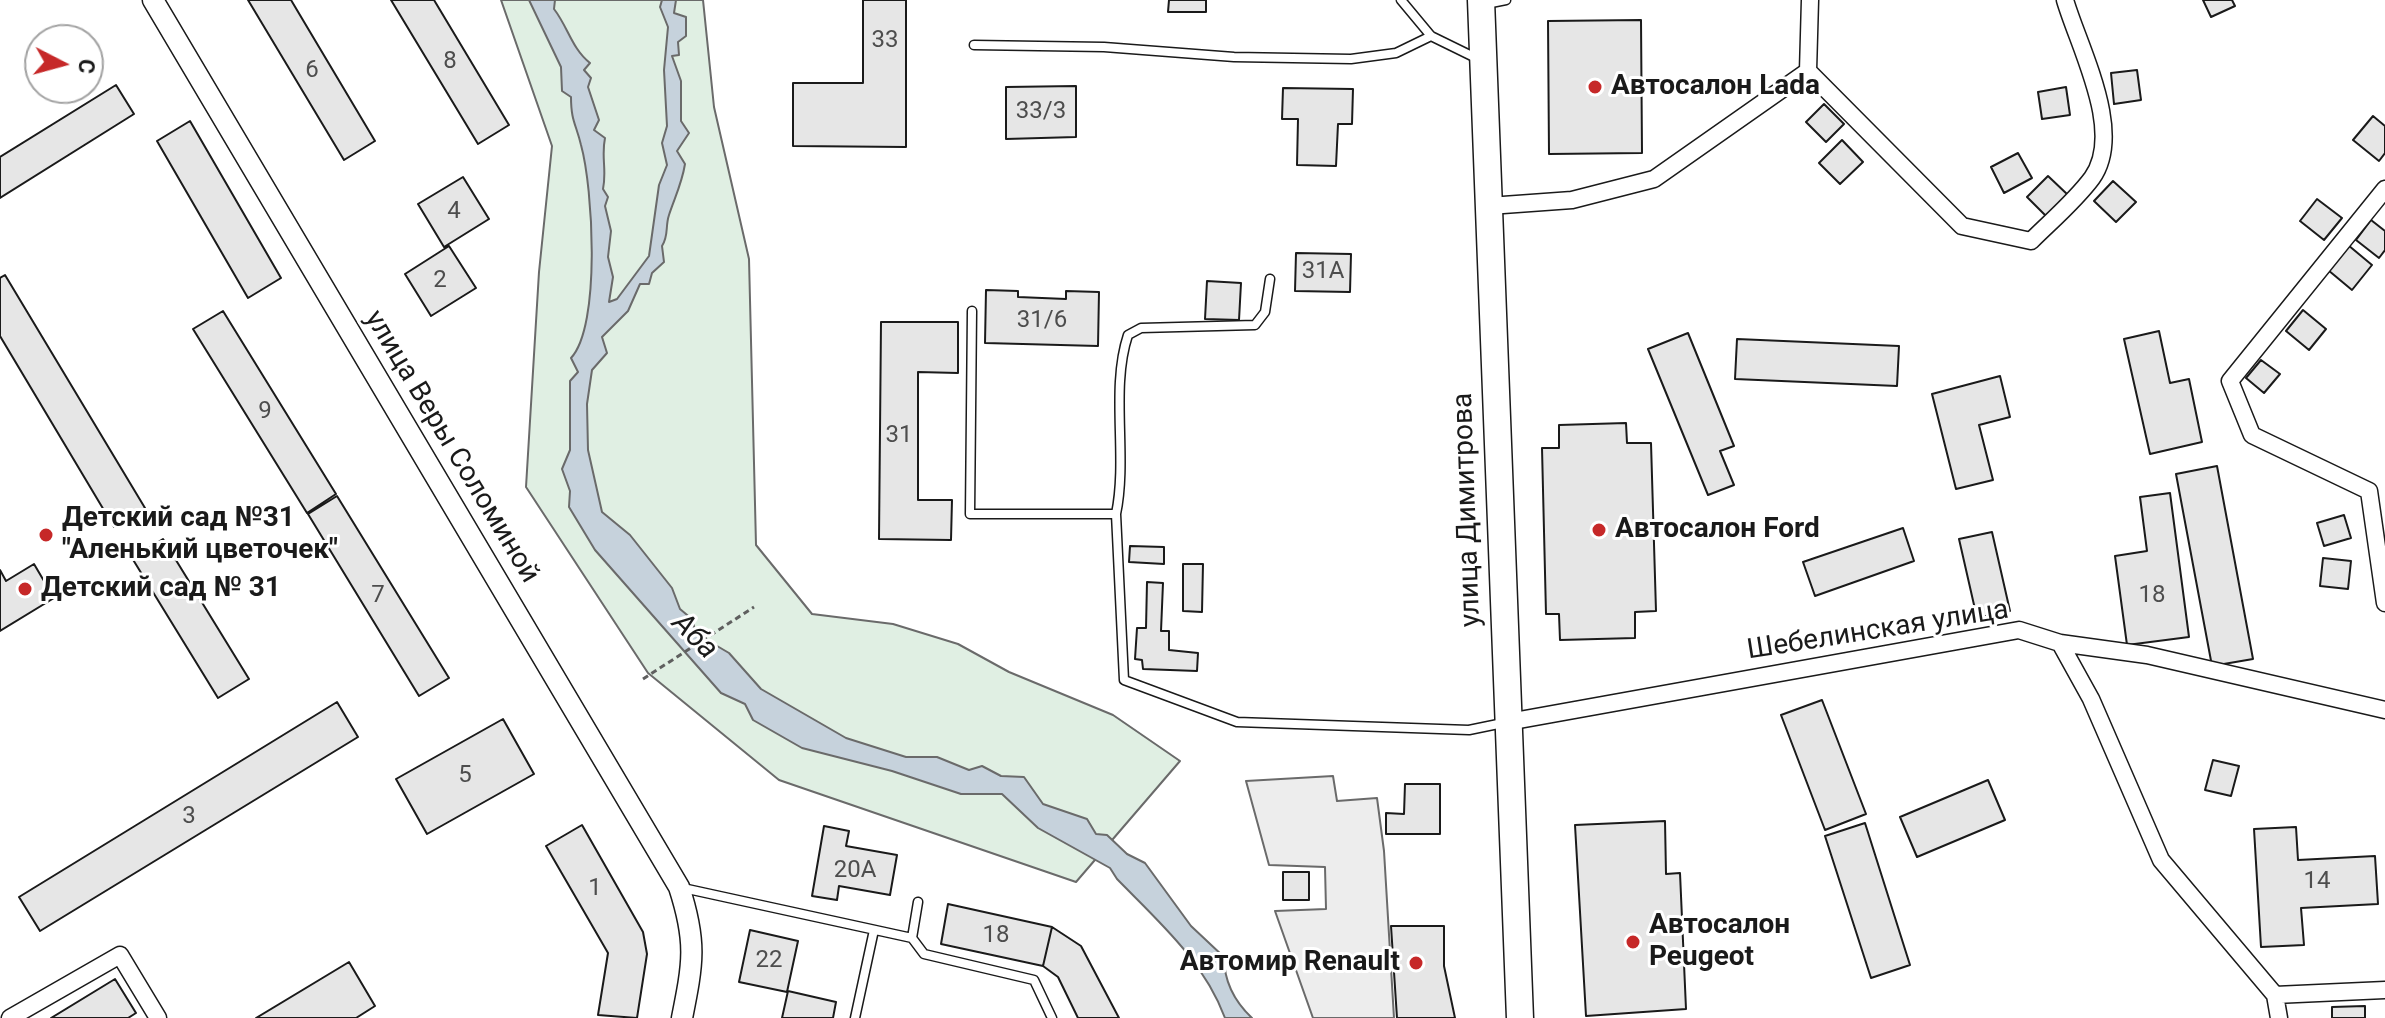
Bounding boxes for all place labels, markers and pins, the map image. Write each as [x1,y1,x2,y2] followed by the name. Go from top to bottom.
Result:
[1611,70,1820,104] place label: Автосалон Lada
[1586,78,1604,96] marker: Автосалон Lada
[62,502,338,568] place label: Детский сад №31 "Аленький цветочек"
[1615,513,1820,547] place label: Автосалон Ford
[1590,521,1608,539] marker: Автосалон Ford
[37,526,55,544] marker: Детский сад №31 "Аленький цветочек"
[41,572,281,606] place label: Детский сад № 31
[16,580,34,598] marker: Детский сад № 31
[1649,909,1790,975] place label: Автосалон Peugeot
[1624,933,1642,951] marker: Автосалон Peugeot
[1180,946,1400,980] place label: Автомир Renault
[1407,954,1425,972] marker: Автомир Renault

